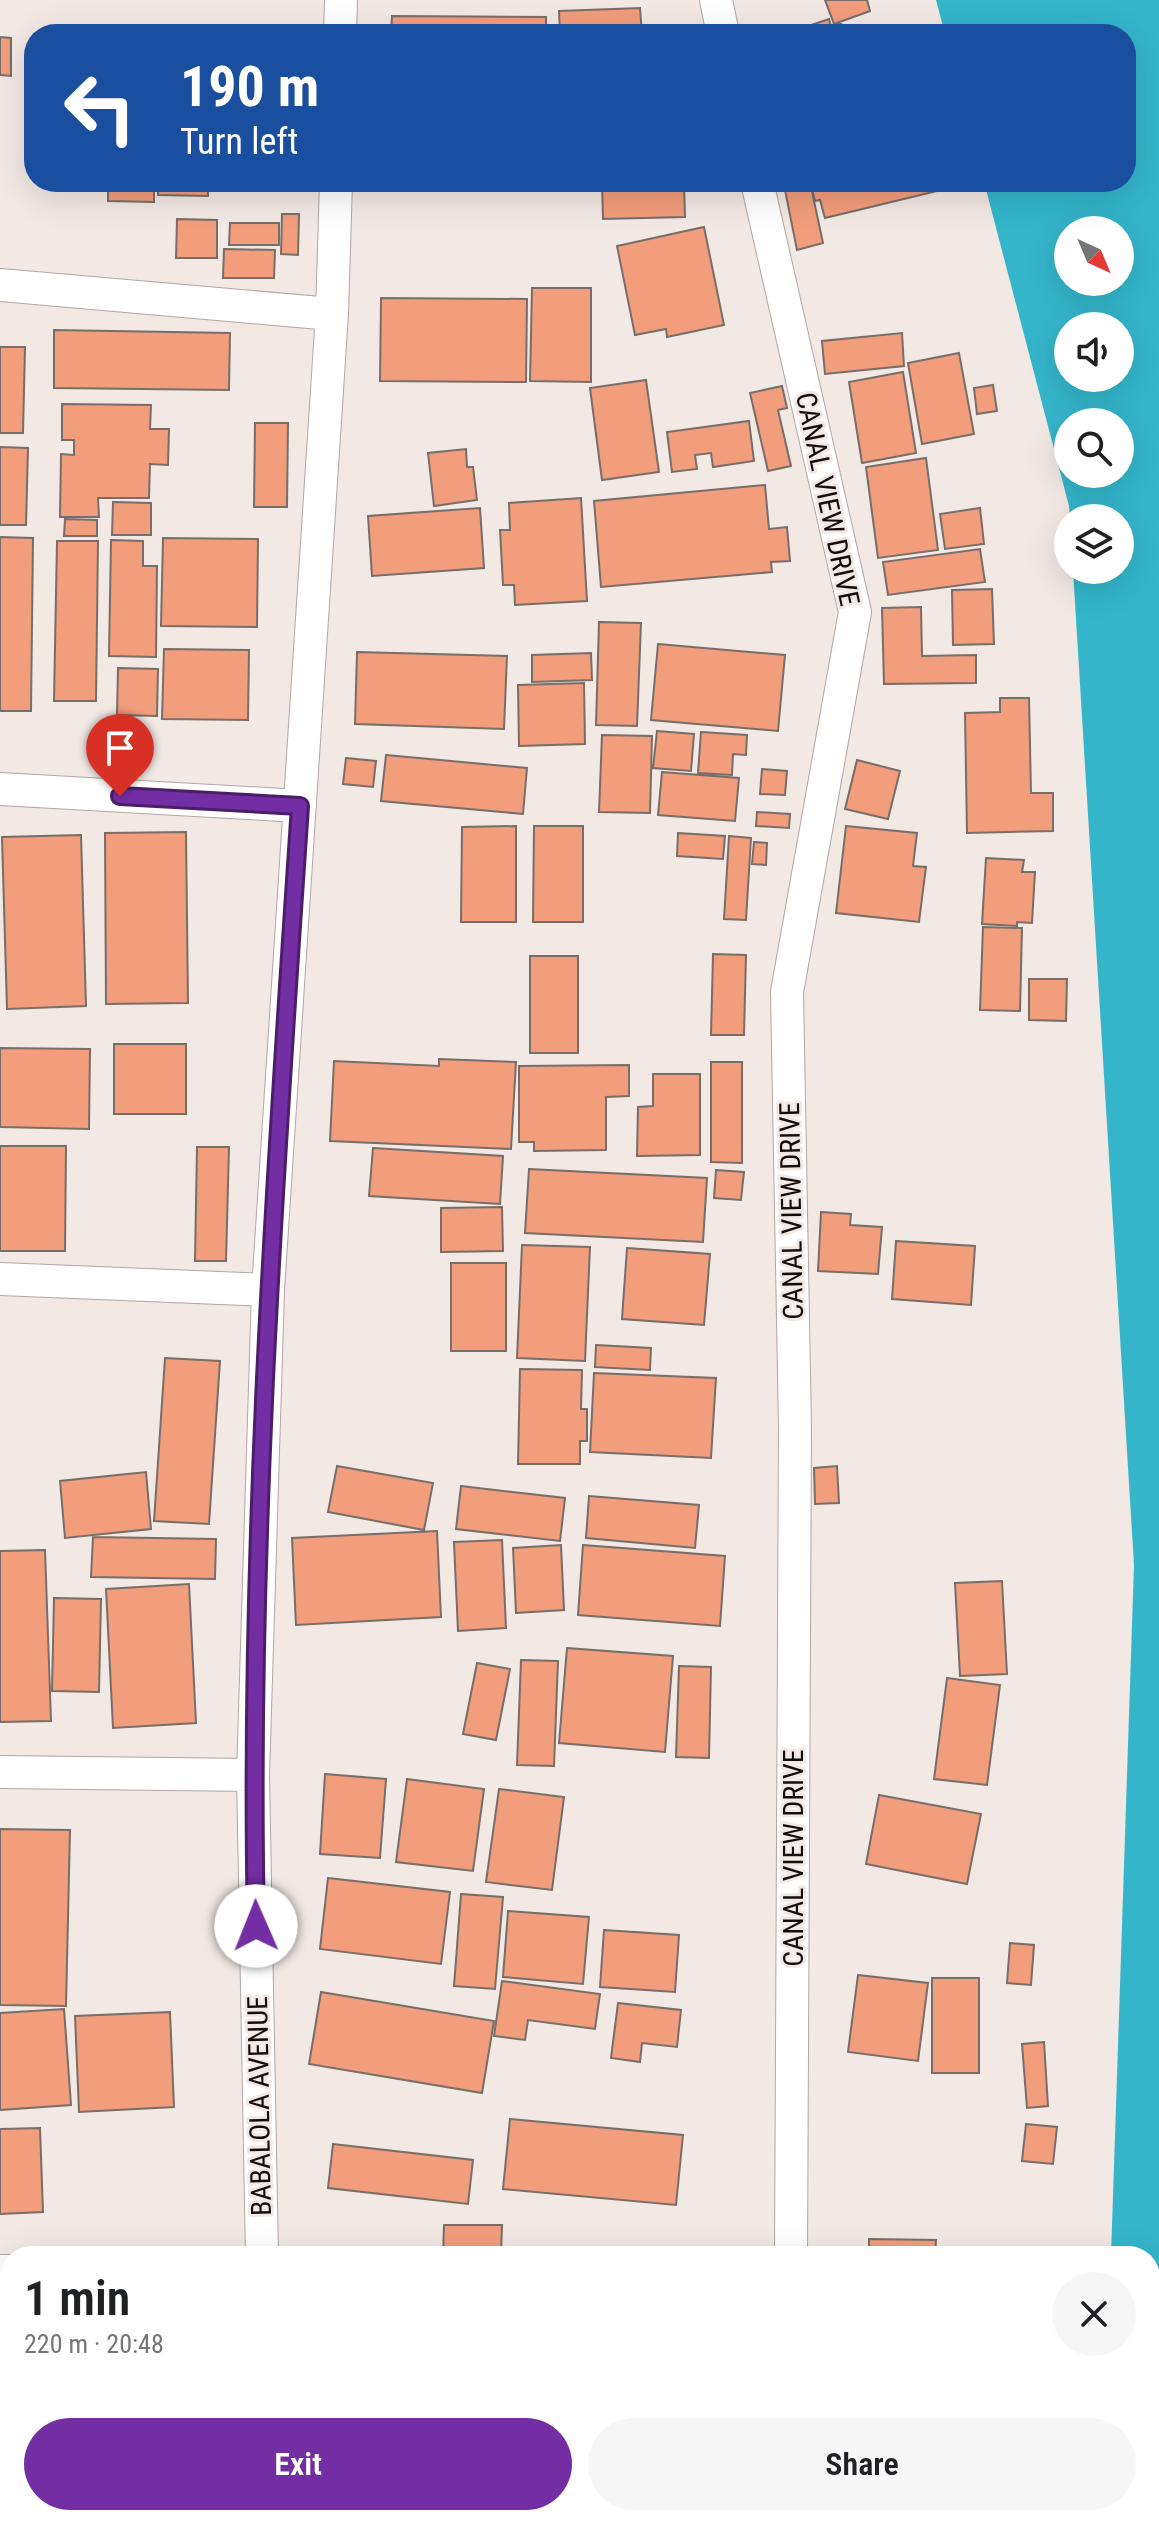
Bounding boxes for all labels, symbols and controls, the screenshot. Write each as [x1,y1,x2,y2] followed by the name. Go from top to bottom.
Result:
[180,54,319,120] text: 190 m
[48,56,152,160] icon: left
[180,121,298,163] text: Turn left
[1054,216,1134,296] north arrow
[1054,216,1134,584] map controls
[1054,312,1134,392] button: sound
[789,389,866,609] street label: CANAL VIEW DRIVE
[1054,408,1134,488] button: search
[1054,504,1134,584] button: layers
[86,714,154,796] pin
[98,726,142,770] icon: arrive
[773,1102,810,1320] street label: CANAL VIEW DRIVE
[777,1749,810,1967] street label: CANAL VIEW DRIVE
[214,1884,298,1968] position arrow
[241,1996,278,2216] street label: BABALOLA AVENUE
[24,2270,130,2327] text: 1 min
[1052,2272,1136,2356] button: close
[24,2329,164,2359] text: 220 m · 20:48
[24,2418,572,2510] button: Exit
[588,2418,1136,2510] button: Share

